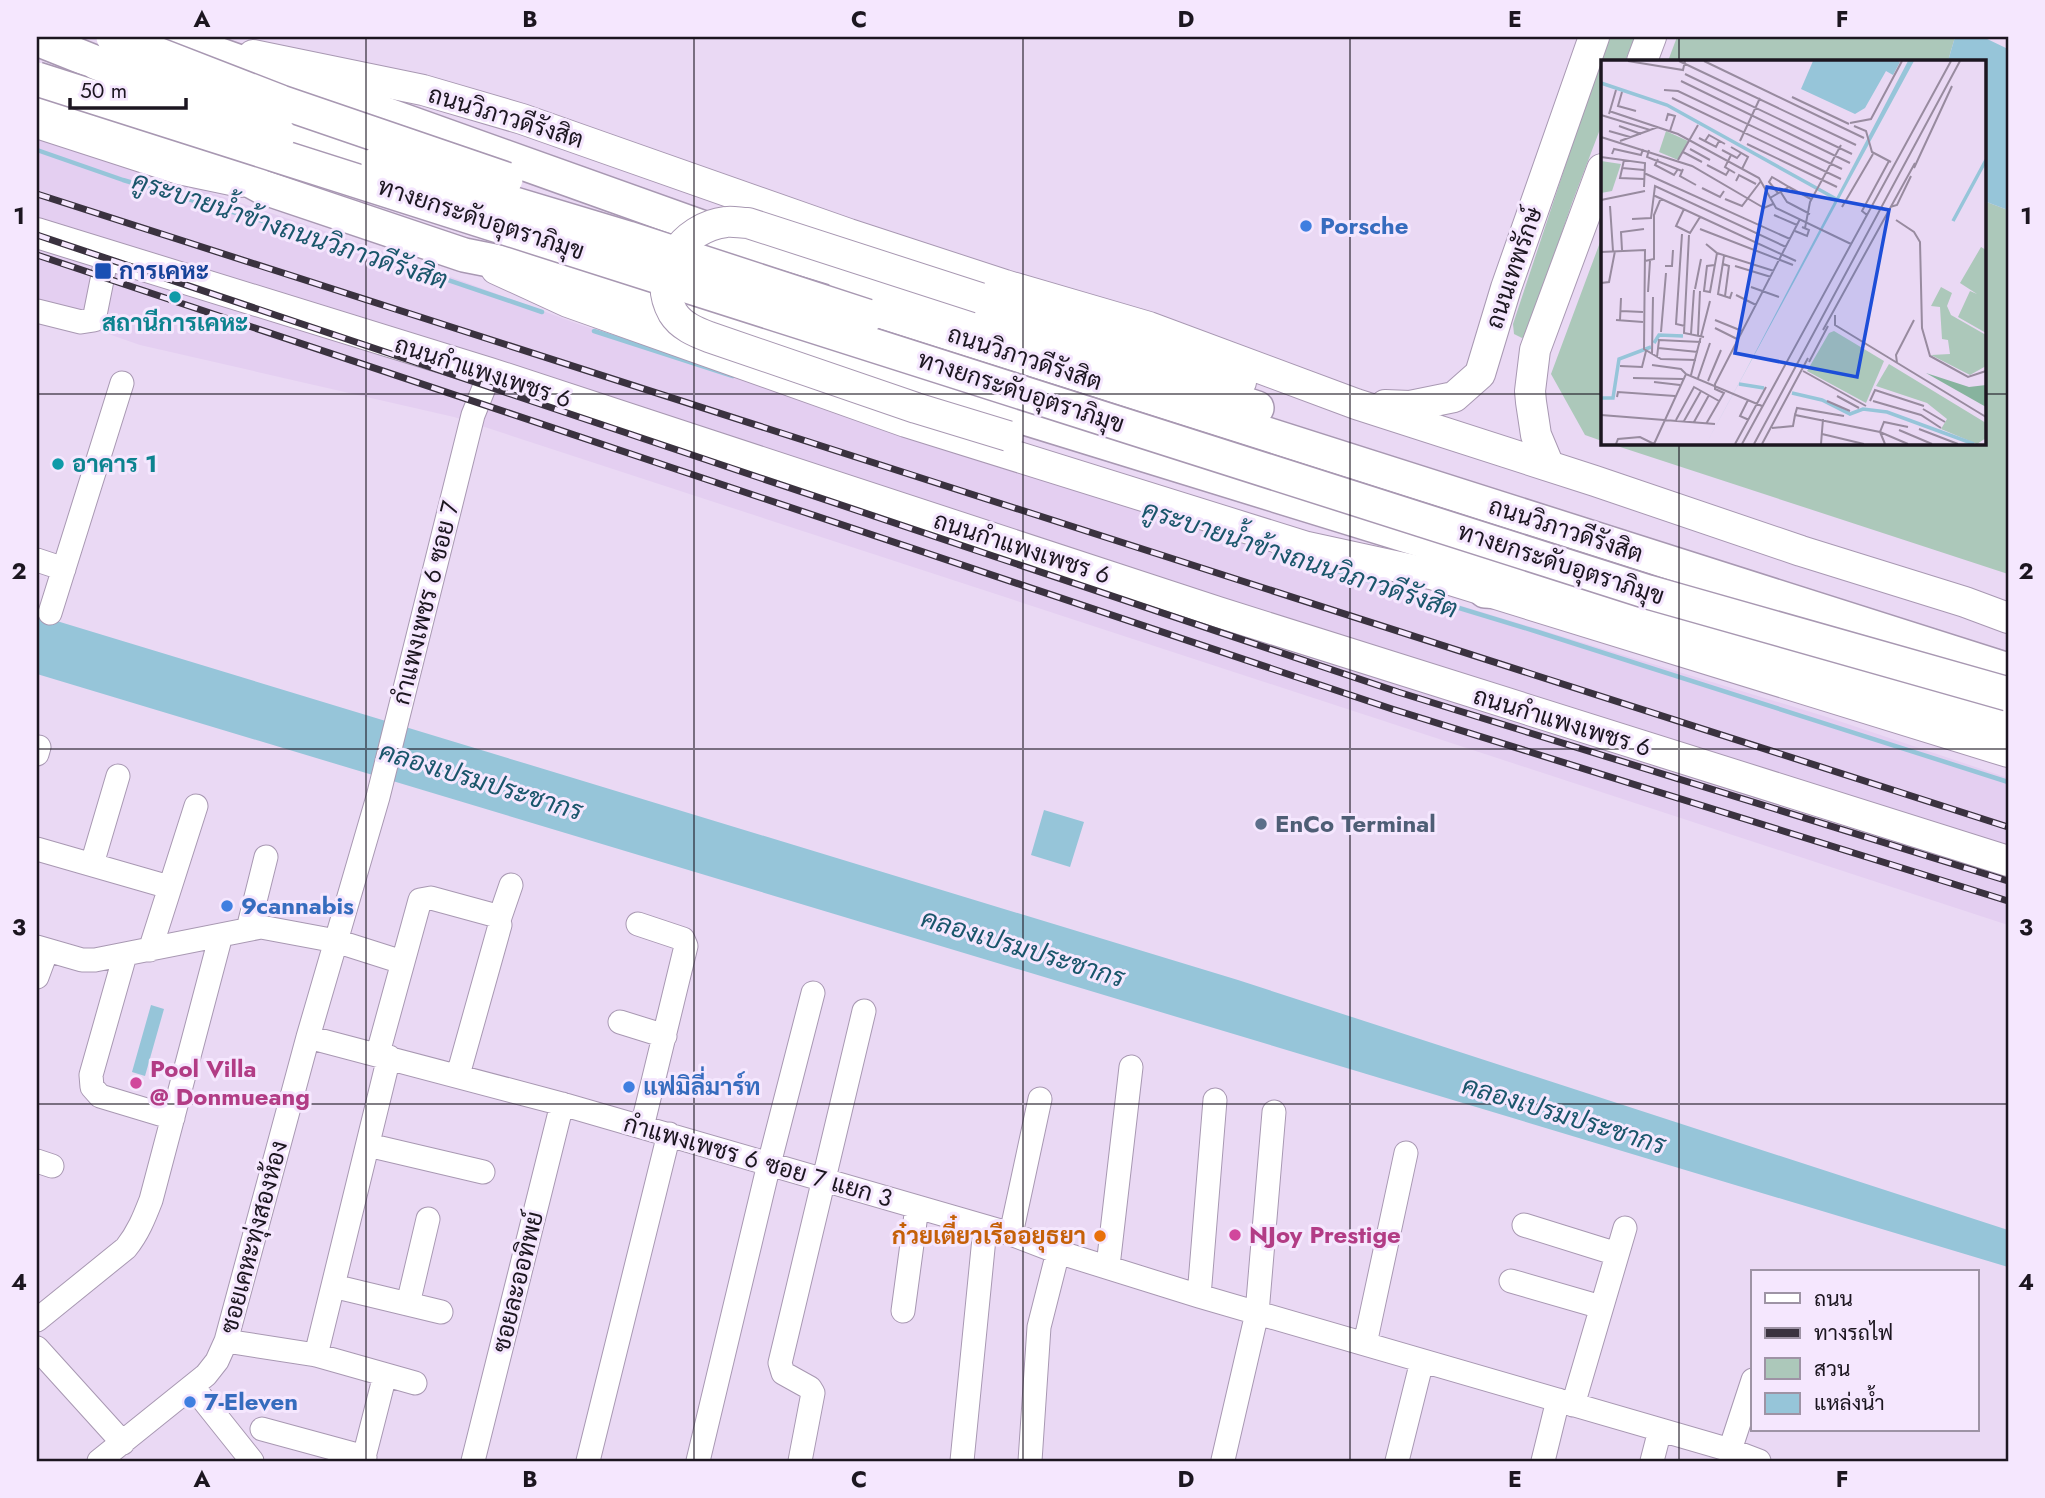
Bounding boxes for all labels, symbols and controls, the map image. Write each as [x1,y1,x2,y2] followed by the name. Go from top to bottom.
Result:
[193,2,211,36] text: A
[522,2,538,36] text: B
[851,2,867,36] text: C
[1178,2,1195,36] text: D
[1508,2,1522,36] text: E
[1836,2,1848,36] text: F
[1601,60,1986,444] inset map
[70,66,186,110] scale bar
[80,76,127,106] text: 50 m
[424,76,588,157] street label: ถนนวิภาวดีรังสิต
[127,159,453,299] water label: คูระบายน้ำข้างถนนวิภาวดีรังสิต
[373,169,589,268] street label: ทางยกระดับอุตราภิมุข
[13,199,25,233] text: 1
[2020,199,2032,233] text: 1
[1476,202,1551,333] street label: ถนนเทพรักษ์
[1320,208,1408,243] place label: Porsche
[1298,218,1314,234] marker: Porsche
[119,253,209,288] place label: การเคหะ
[93,261,113,281] marker: การเคหะ
[167,289,183,305] marker: สถานีการเคหะ
[102,305,248,340] place label: สถานีการเคหะ
[943,316,1107,399] street label: ถนนวิภาวดีรังสิต
[390,326,576,417] street label: ถนนกำแพงเพชร 6
[913,342,1129,441] street label: ทางยกระดับอุตราภิมุข
[72,446,157,481] place label: อาคาร 1
[50,456,66,472] marker: อาคาร 1
[1137,488,1463,628] water label: คูระบายน้ำข้างถนนวิภาวดีรังสิต
[1484,488,1648,571] street label: ถนนวิภาวดีรังสิต
[383,497,468,709] street label: กำแพงเพชร 6 ซอย 7
[929,502,1115,593] street label: ถนนกำแพงเพชร 6
[1453,514,1669,613] street label: ทางยกระดับอุตราภิมุข
[11,554,27,588] text: 2
[2018,554,2034,588] text: 2
[1469,678,1655,765] street label: ถนนกำแพงเพชร 6
[375,732,589,830] water label: คลองเปรมประชากร
[1275,806,1436,841] place label: EnCo Terminal
[1253,816,1269,832] marker: EnCo Terminal
[241,888,354,923] place label: 9cannabis
[219,898,235,914] marker: 9cannabis
[917,899,1131,997] water label: คลองเปรมประชากร
[12,910,26,944] text: 3
[2019,910,2033,944] text: 3
[150,1051,310,1114] place label: Pool Villa @ Donmueang
[643,1066,761,1104] place label: แฟมิลี่มาร์ท
[1458,1066,1672,1164] water label: คลองเปรมประชากร
[128,1075,144,1091] marker: Pool Villa @ Donmueang
[621,1079,637,1095] marker: แฟมิลี่มาร์ท
[620,1105,897,1216] street label: กำแพงเพชร 6 ซอย 7 แยก 3
[211,1137,296,1337] street label: ซอยเคหะทุ่งสองห้อง
[483,1208,552,1356] street label: ซอยละออทิพย์
[892,1214,1086,1253] place label: ก๋วยเตี๋ยวเรืออยุธยา
[1249,1217,1401,1252] place label: NJoy Prestige
[1227,1227,1243,1243] marker: NJoy Prestige
[1092,1228,1108,1244] marker: ก๋วยเตี๋ยวเรืออยุธยา
[11,1265,27,1299] text: 4
[2018,1265,2034,1299] text: 4
[1751,1270,1979,1432] legend
[1814,1284,1853,1314] text: ถนน
[1814,1318,1893,1348] text: ทางรถไฟ
[1814,1354,1850,1384] text: สวน
[204,1384,298,1419] place label: 7-Eleven
[1814,1385,1885,1418] text: แหล่งน้ำ
[182,1394,198,1410] marker: 7-Eleven
[193,1462,211,1496] text: A
[522,1462,538,1496] text: B
[851,1462,867,1496] text: C
[1178,1462,1195,1496] text: D
[1508,1462,1522,1496] text: E
[1836,1462,1848,1496] text: F

